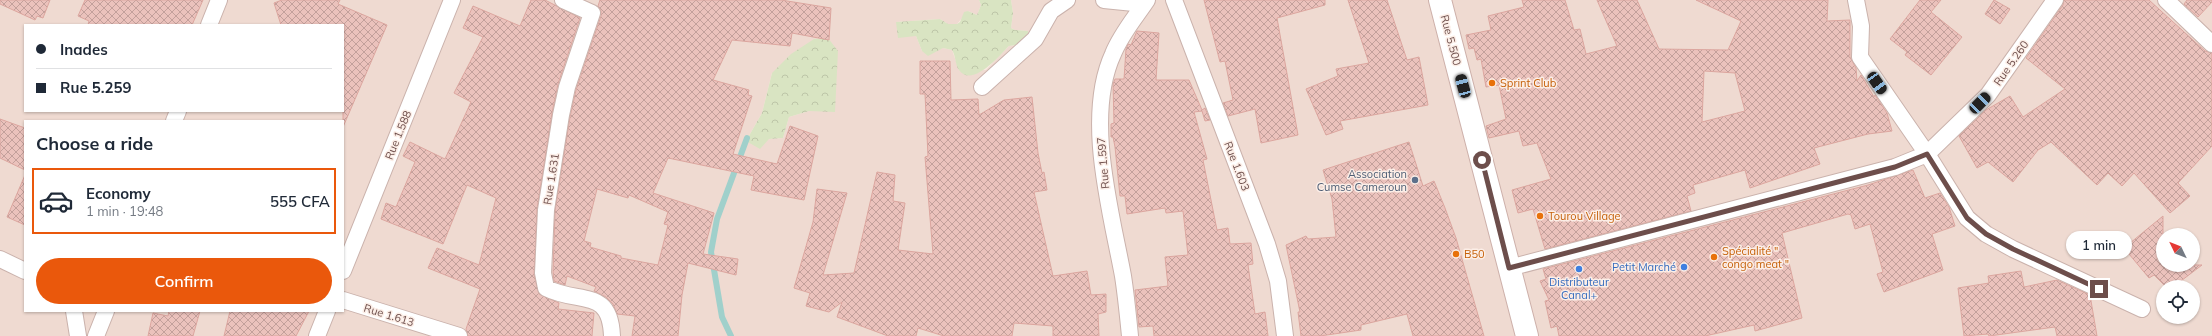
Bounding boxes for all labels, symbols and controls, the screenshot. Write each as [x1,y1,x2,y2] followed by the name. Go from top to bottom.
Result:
[1438,13,1465,67] street label: Rue 5.500
[1990,37,2032,88] street label: Rue 5.260
[60,40,108,59] text: Inades
[1865,70,1889,96] car
[1454,73,1472,99] car
[1500,76,1557,90] place label: Sprint Club
[60,78,132,97] text: Rue 5.259
[1487,78,1497,88] marker: Sprint Club
[1967,90,1993,116] car
[382,108,414,162] street label: Rue 1.588
[36,132,153,155] text: Choose a ride
[1094,137,1112,189] street label: Rue 1.597
[1221,139,1253,193] street label: Rue 1.603
[1473,151,1491,169] route start
[540,152,562,206] street label: Rue 1.631
[1317,167,1407,194] place label: Association Cumse Cameroun
[1410,175,1420,185] marker: Association Cumse Cameroun
[38,183,74,219] icon: car
[86,184,151,203] text: Economy
[270,192,330,211] text: 555 CFA
[86,203,163,219] text: 1 min · 19:48
[1548,209,1621,223] place label: Tourou Village
[1535,211,1545,221] marker: Tourou Village
[2156,228,2200,272] north arrow
[2156,228,2200,324] map controls
[2066,231,2132,259] callout: 1 min
[2082,237,2116,253] text: 1 min
[1722,244,1789,271] place label: Spécialité " congo meat "
[1464,247,1485,261] place label: B50
[1451,249,1461,259] marker: B50
[1709,252,1719,262] marker: Spécialité " congo meat "
[36,258,332,304] button: Confirm
[1612,260,1676,274] place label: Petit Marché
[1679,262,1689,272] marker: Petit Marché
[1574,264,1584,274] marker: Distributeur Canal+
[1549,275,1609,302] place label: Distributeur Canal+
[2090,280,2108,298] route end
[2156,280,2200,324] button: locate
[362,301,416,329] street label: Rue 1.613

